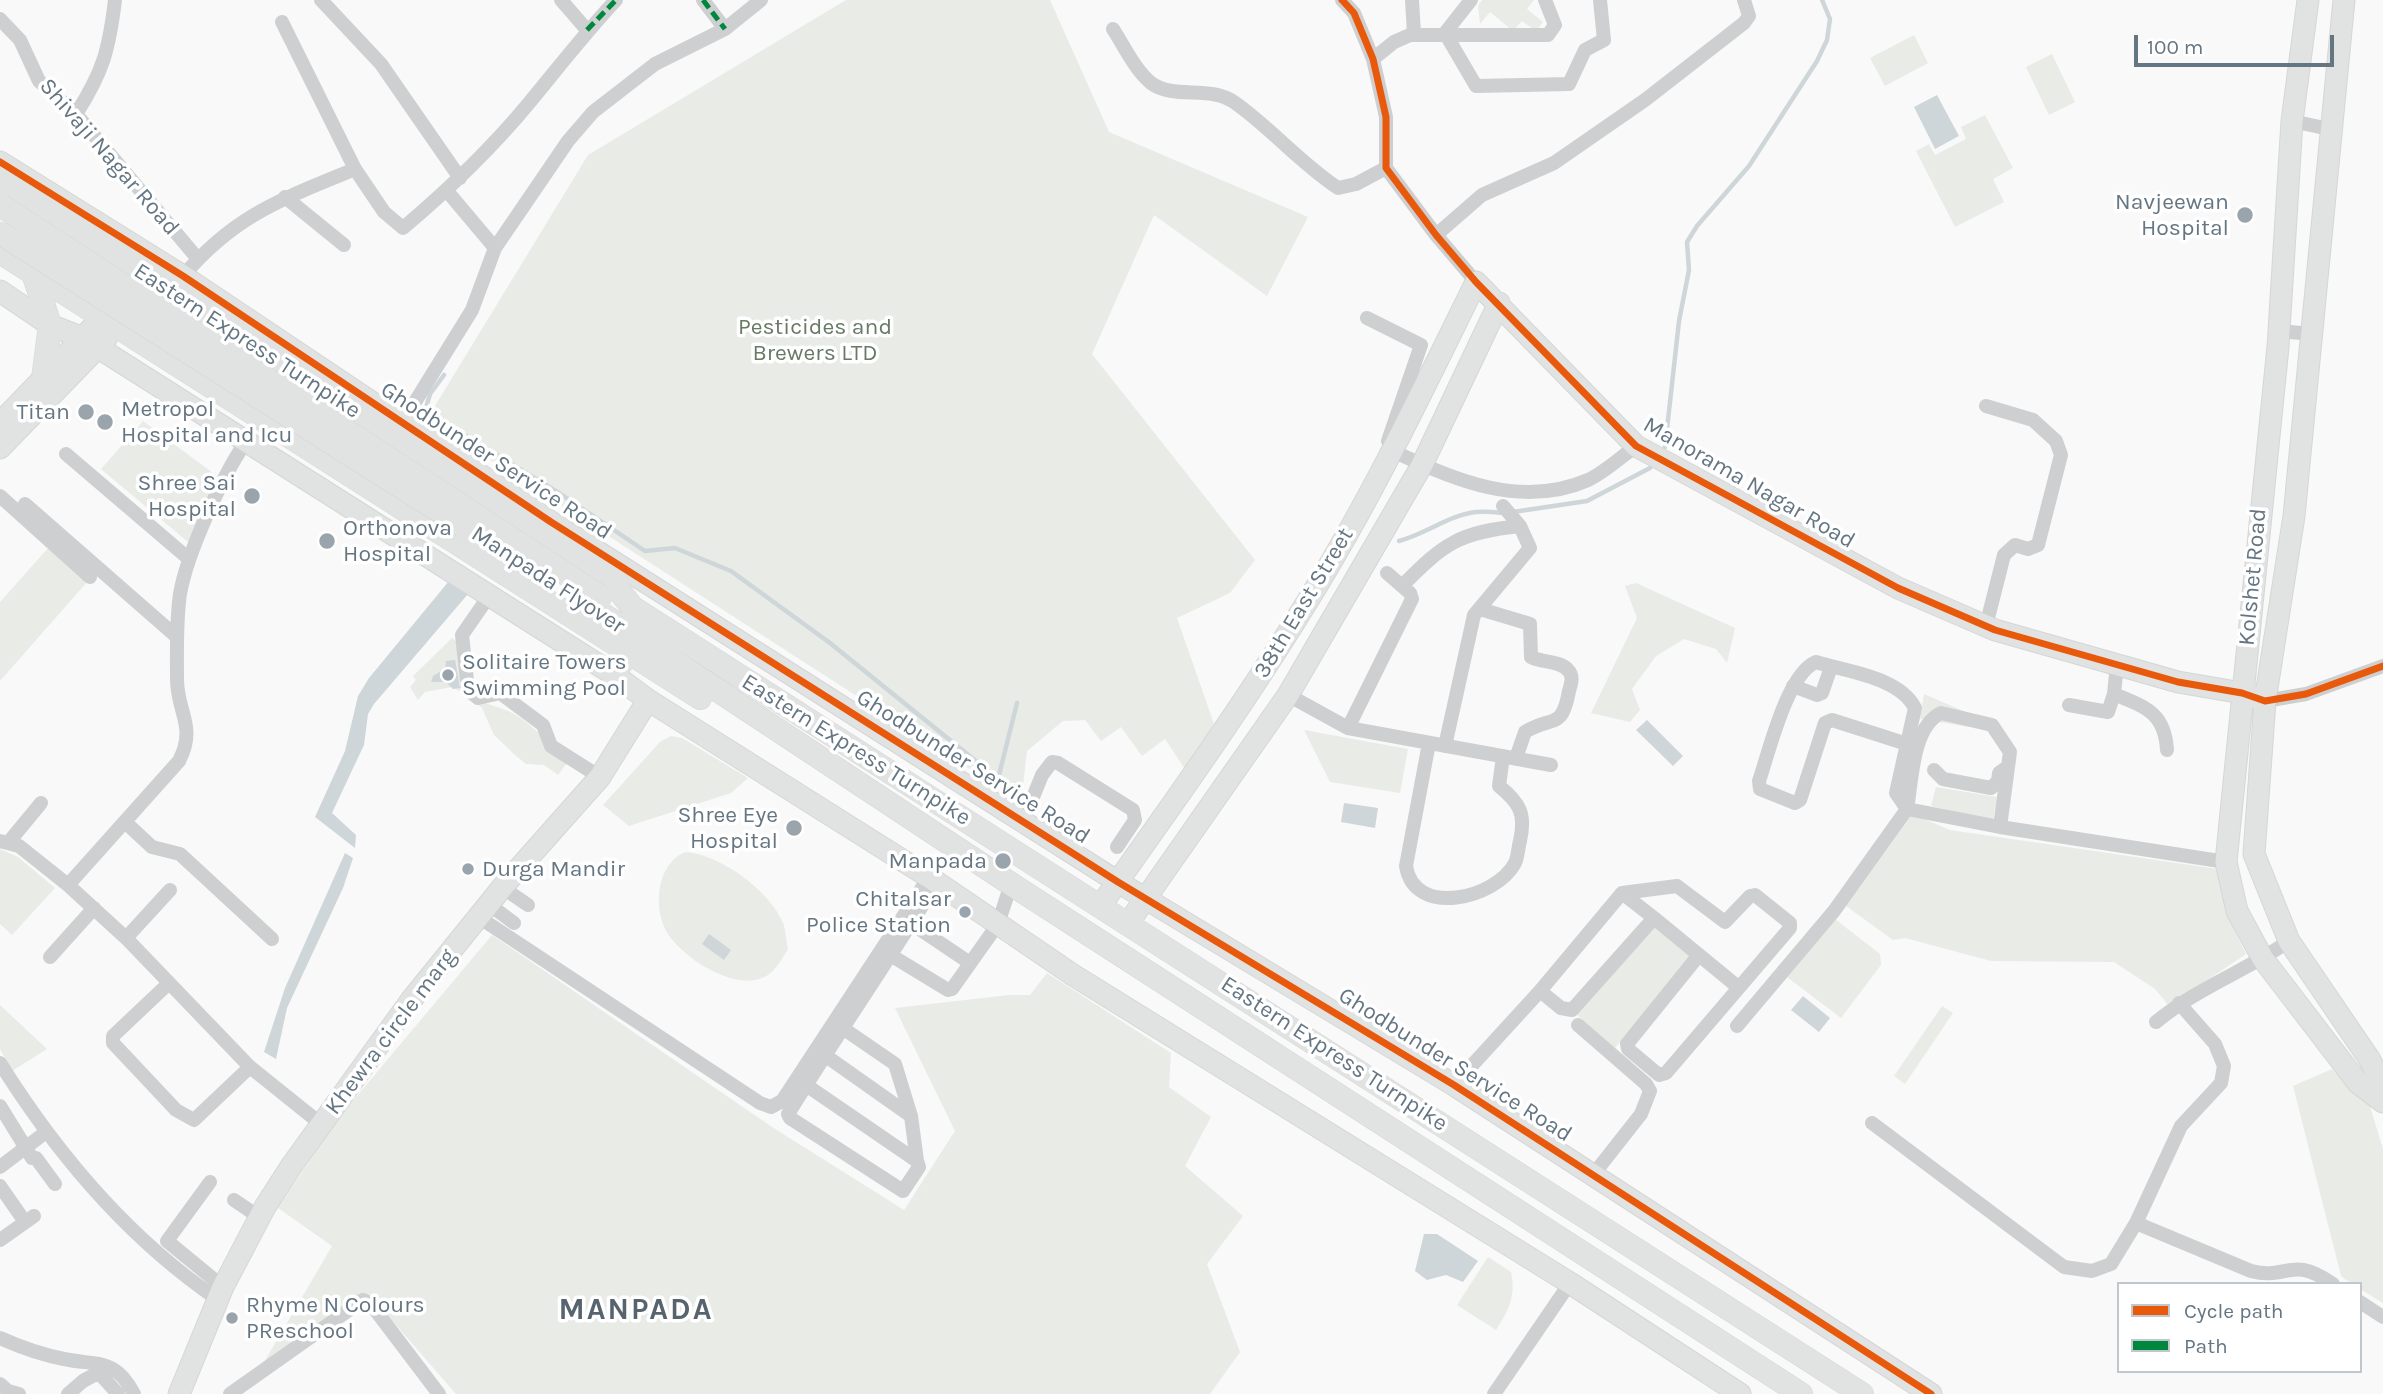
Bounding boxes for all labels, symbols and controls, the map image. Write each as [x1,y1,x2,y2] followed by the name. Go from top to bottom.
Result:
[2138,21,2338,65] scale bar
[2147,35,2204,59] text: 100 m
[33,73,185,241] street label: Shivaji Nagar Road
[2115,188,2229,242] place label: Navjeewan Hospital
[2235,205,2255,225] marker: Navjeewan Hospital
[128,257,366,425] street label: Eastern Express Turnpike
[738,313,892,367] park label: Pesticides and Brewers LTD
[375,376,617,546] street label: Ghodbunder Service Road
[121,395,292,449] place label: Metropol Hospital and Icu
[16,398,70,426] place label: Titan
[76,402,96,422] marker: Titan
[1638,411,1860,555] street label: Manorama Nagar Road
[95,412,115,432] marker: Metropol Hospital and Icu
[137,469,236,523] place label: Shree Sai Hospital
[242,486,262,506] marker: Shree Sai Hospital
[2233,507,2273,647] street label: Kolshet Road
[343,514,452,568] place label: Orthonova Hospital
[466,520,630,640] street label: Manpada Flyover
[1248,523,1360,683] street label: 38th East Street
[317,531,337,551] marker: Orthonova Hospital
[462,648,627,702] place label: Solitaire Towers Swimming Pool
[440,667,456,683] marker: Solitaire Towers Swimming Pool
[736,668,976,832] street label: Eastern Express Turnpike
[851,684,1095,850] street label: Ghodbunder Service Road
[677,801,778,855] place label: Shree Eye Hospital
[784,818,804,838] marker: Shree Eye Hospital
[889,847,987,875] place label: Manpada
[993,851,1013,871] marker: Manpada
[482,855,625,883] place label: Durga Mandir
[460,861,476,877] marker: Durga Mandir
[806,885,951,939] place label: Chitalsar Police Station
[957,904,973,920] marker: Chitalsar Police Station
[320,944,462,1120] street label: Khewra circle marg
[1215,970,1453,1138] street label: Eastern Express Turnpike
[1333,982,1577,1148] street label: Ghodbunder Service Road
[2117,1282,2362,1373] legend
[246,1291,425,1345] place label: Rhyme N Colours PReschool
[559,1292,713,1328] district label: MANPADA
[2184,1299,2284,1323] text: Cycle path
[224,1310,240,1326] marker: Rhyme N Colours PReschool
[2184,1334,2228,1358] text: Path

